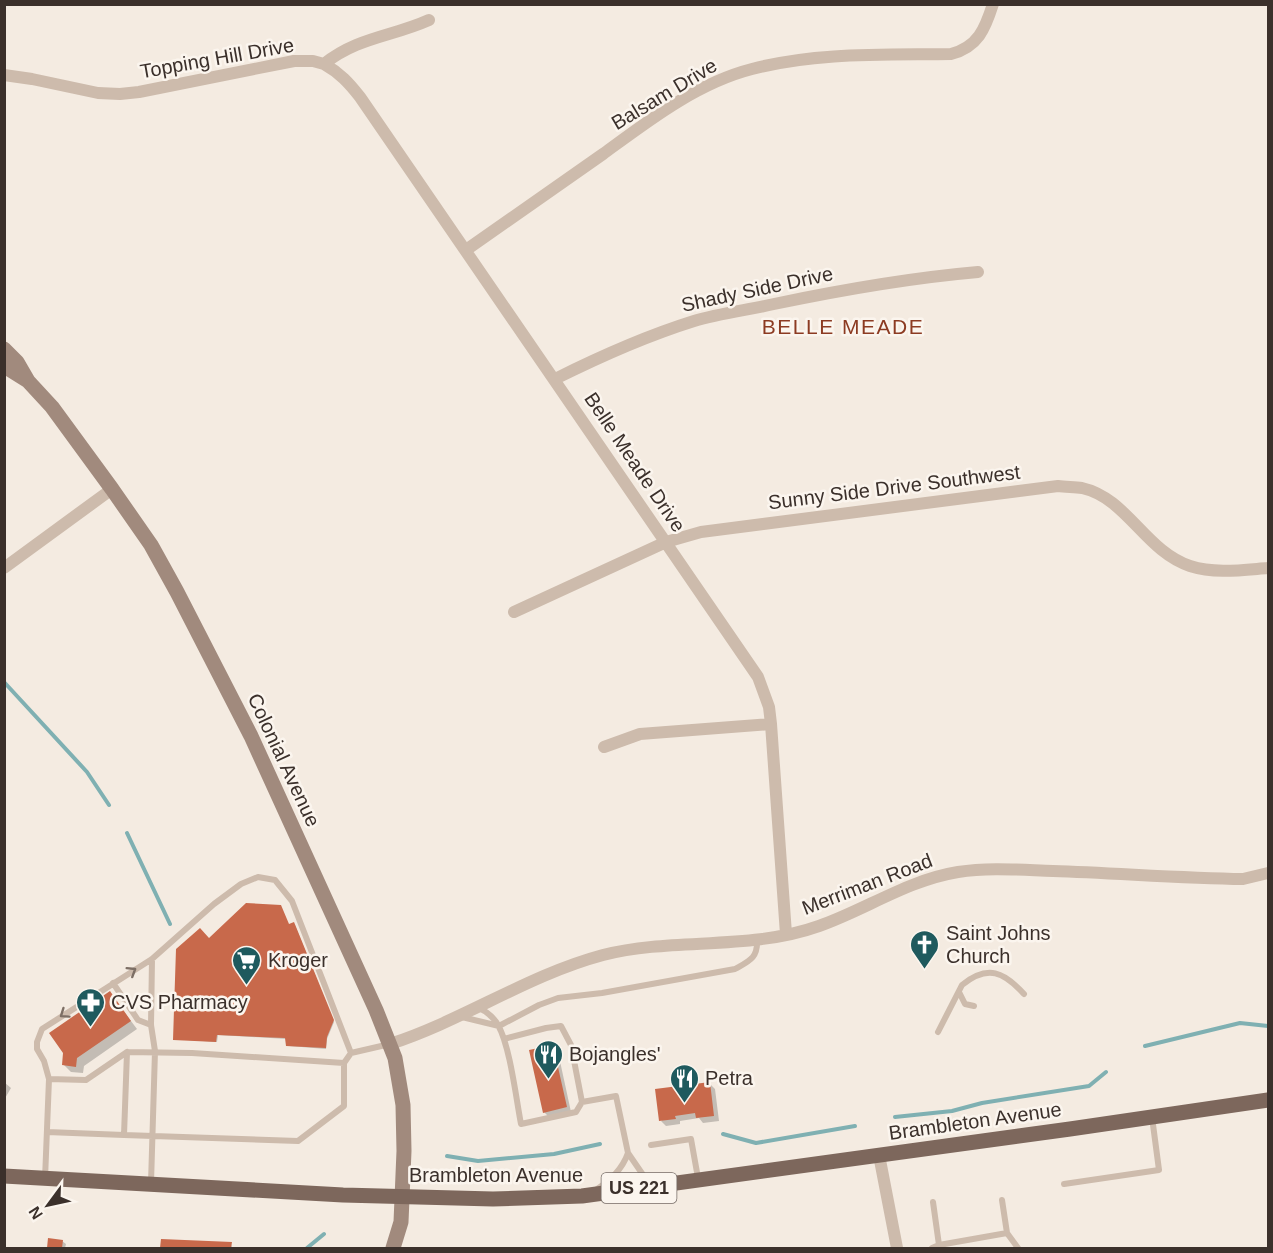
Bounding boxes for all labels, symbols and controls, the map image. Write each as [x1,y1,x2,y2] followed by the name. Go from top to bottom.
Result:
[138,34,296,82] street label: Topping Hill Drive
[607,54,721,134] street label: Balsam Drive
[679,262,835,316] street label: Shady Side Drive
[762,315,924,338] district label: BELLE MEADE
[580,388,690,536] street label: Belle Meade Drive
[767,461,1022,513] street label: Sunny Side Drive Southwest
[244,690,324,830] street label: Colonial Avenue
[799,849,935,919] street label: Merriman Road
[946,922,1051,967] place label: Saint Johns Church
[909,928,941,970] church icon: Saint Johns Church
[231,944,263,986] supermarket icon: Kroger
[268,949,328,971] place label: Kroger
[126,966,136,978] one-way arrow
[74,986,106,1028] pharmacy icon: CVS Pharmacy
[111,991,248,1013] place label: CVS Pharmacy
[60,1007,70,1019] one-way arrow
[532,1038,564,1080] restaurant icon: Bojangles'
[569,1043,661,1065] place label: Bojangles'
[668,1062,700,1104] restaurant icon: Petra
[705,1067,754,1089] place label: Petra
[887,1098,1063,1144] street label: Brambleton Avenue
[409,1164,583,1186] street label: Brambleton Avenue
[602,1173,676,1203] road number: US 221
[18,1175,78,1235] north arrow
[26,1203,46,1222] text: N

